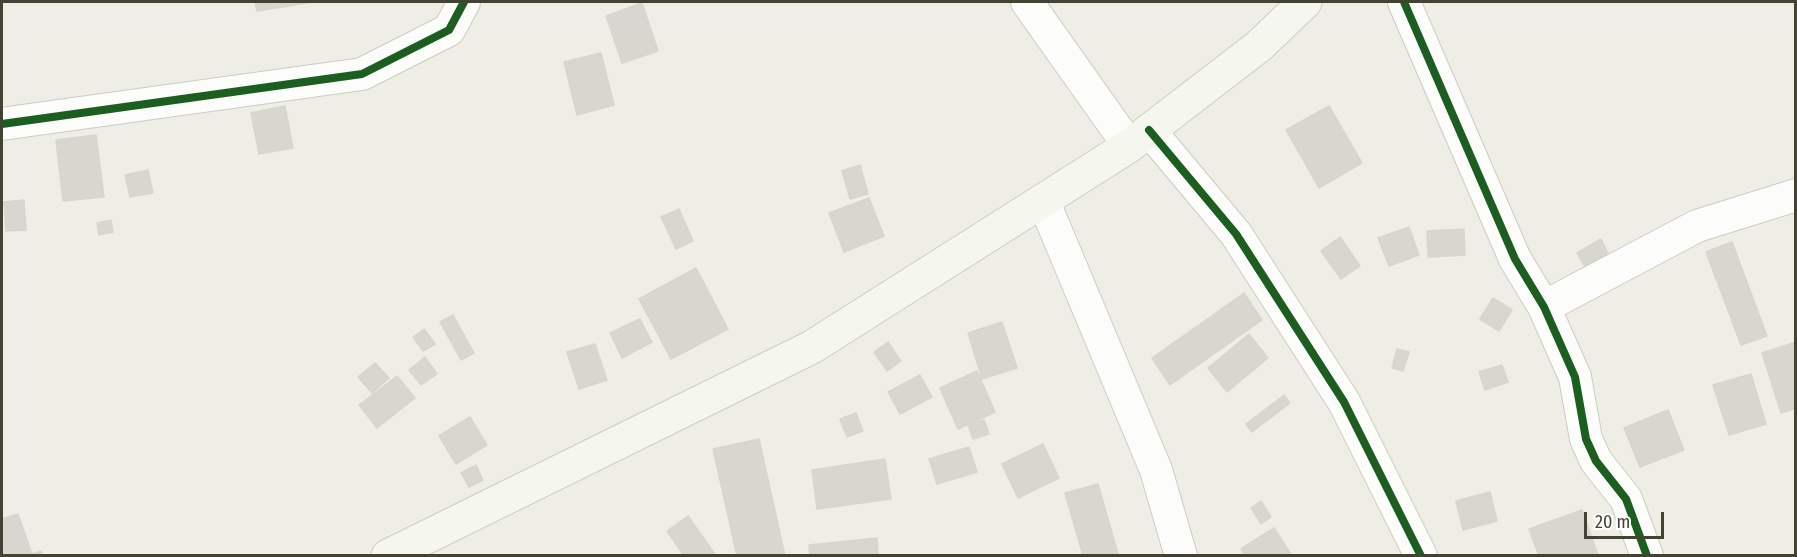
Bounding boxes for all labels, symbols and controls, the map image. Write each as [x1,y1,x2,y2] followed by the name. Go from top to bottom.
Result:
[1587,500,1666,538] scale bar
[1595,511,1630,533] text: 20 m

